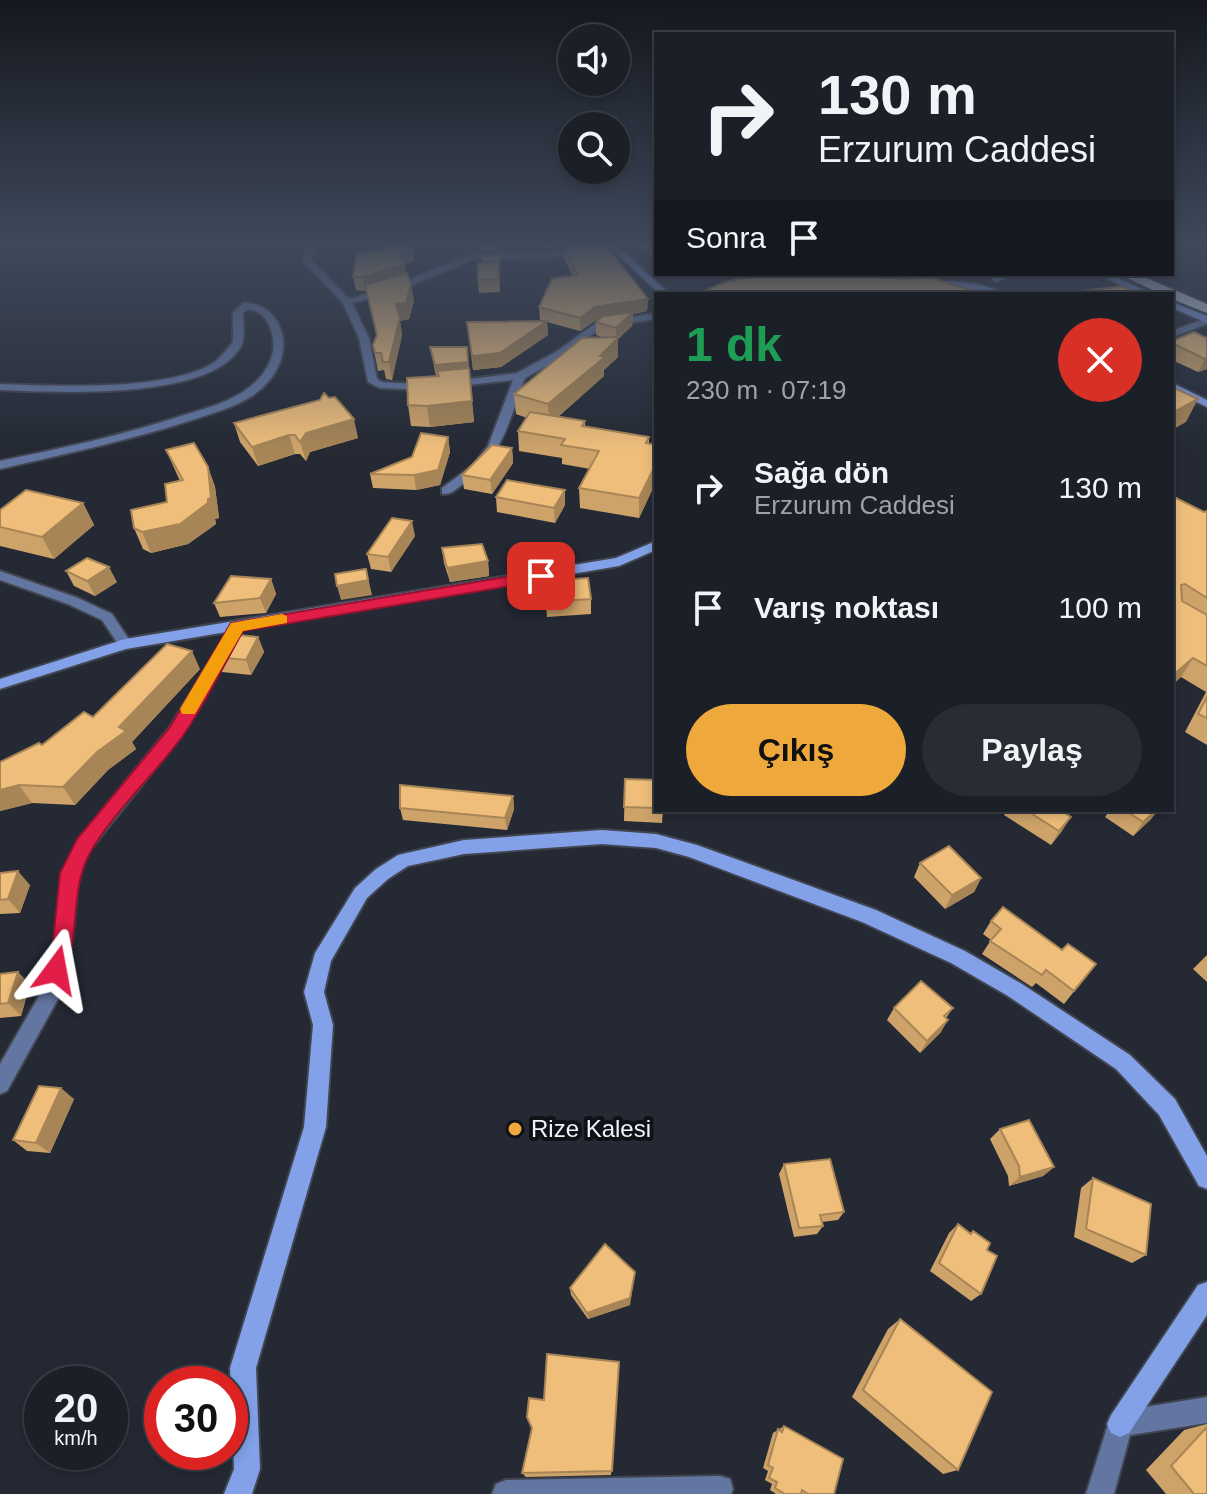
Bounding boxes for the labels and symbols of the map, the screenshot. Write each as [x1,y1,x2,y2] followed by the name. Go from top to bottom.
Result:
[507,542,575,610] pin
[14,928,98,1012] position arrow
[531,1115,651,1142] place label: Rize Kalesi
[506,1120,524,1138] marker: Rize Kalesi
[144,1366,248,1470] speed limit sign: 30

